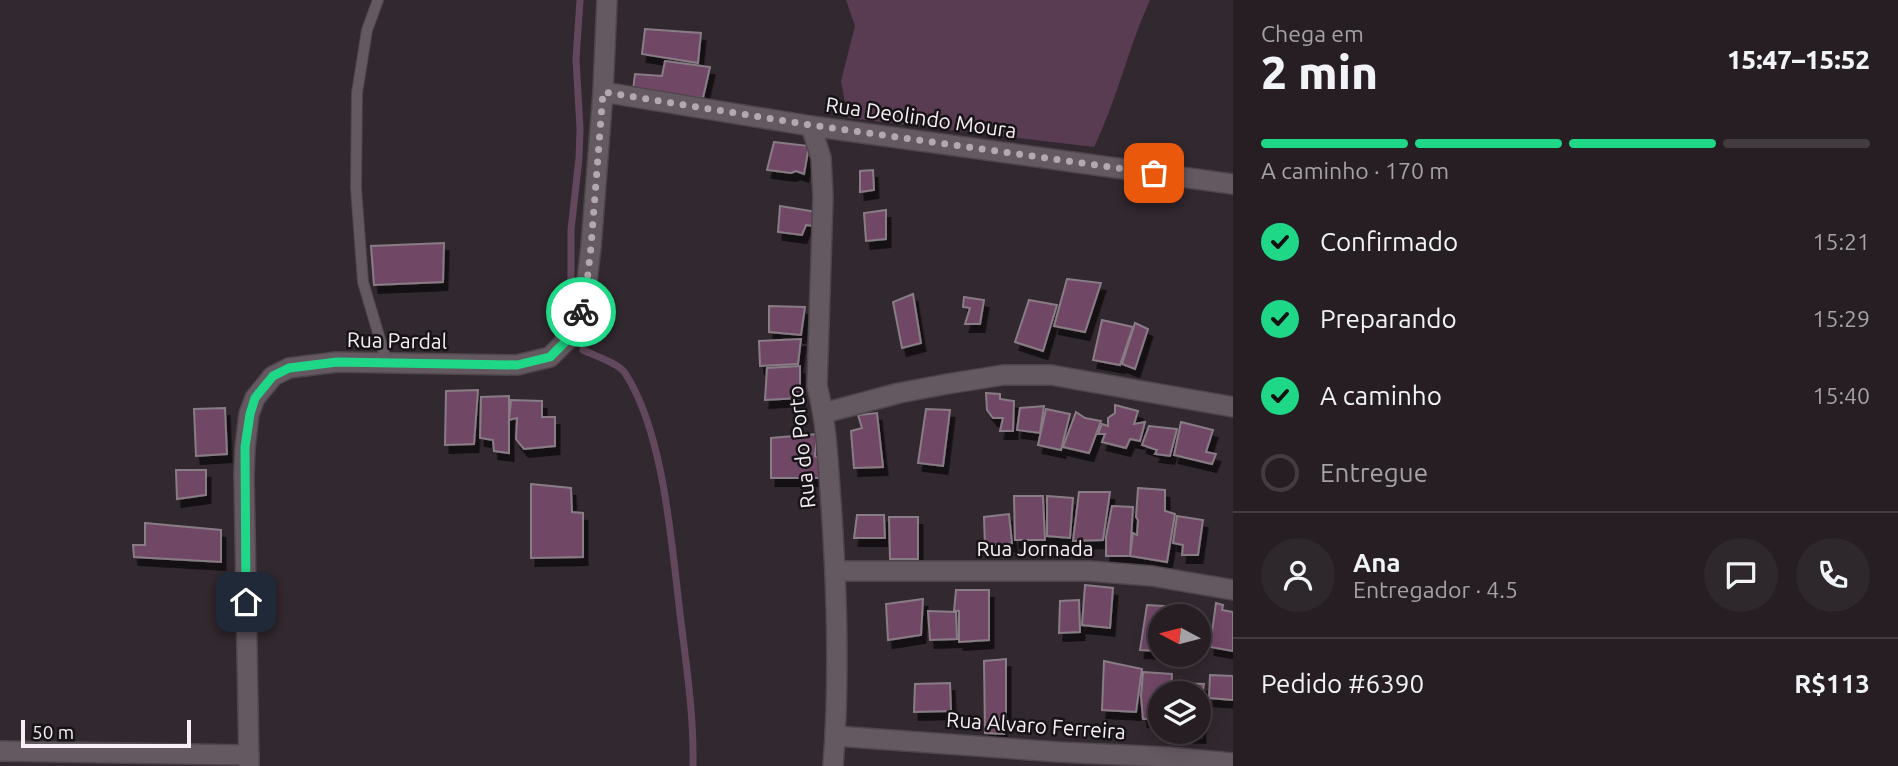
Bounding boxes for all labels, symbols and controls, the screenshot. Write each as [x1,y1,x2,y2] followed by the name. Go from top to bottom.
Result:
[1261,21,1364,46] text: Chega em
[1727,45,1870,74] text: 15:47–15:52
[1261,46,1378,98] text: 2 min
[824,92,1018,142] street label: Rua Deolindo Moura
[1124,143,1184,203] pin
[1135,154,1173,192] icon: bag
[1261,158,1449,183] text: A caminho · 170 m
[1261,223,1299,261] icon: check
[1320,227,1458,256] text: Confirmado
[1812,229,1870,254] text: 15:21
[546,277,616,347] courier
[562,293,600,331] icon: bike
[1261,300,1299,338] icon: check
[1320,304,1457,333] text: Preparando
[1812,306,1870,331] text: 15:29
[347,327,447,353] street label: Rua Pardal
[1261,377,1299,415] icon: check
[1320,381,1442,410] text: A caminho
[1812,383,1870,408] text: 15:40
[783,385,819,510] street label: Rua do Porto
[1320,458,1428,487] text: Entregue
[976,536,1094,560] street label: Rua Jornada
[1261,538,1335,612] button: person
[1704,538,1778,612] button: chat
[1796,538,1870,612] button: phone
[1353,548,1401,577] text: Ana
[216,572,276,632] pin
[1353,577,1518,602] text: Entregador · 4.5
[227,583,265,621] icon: home
[1148,604,1211,667] north arrow
[1148,604,1211,744] map controls
[1261,669,1424,698] text: Pedido #6390
[1794,669,1870,698] text: R$113
[1148,681,1211,744] button: layers
[946,707,1127,743] street label: Rua Alvaro Ferreira
[21,717,191,749] scale bar
[32,721,74,743] text: 50 m

